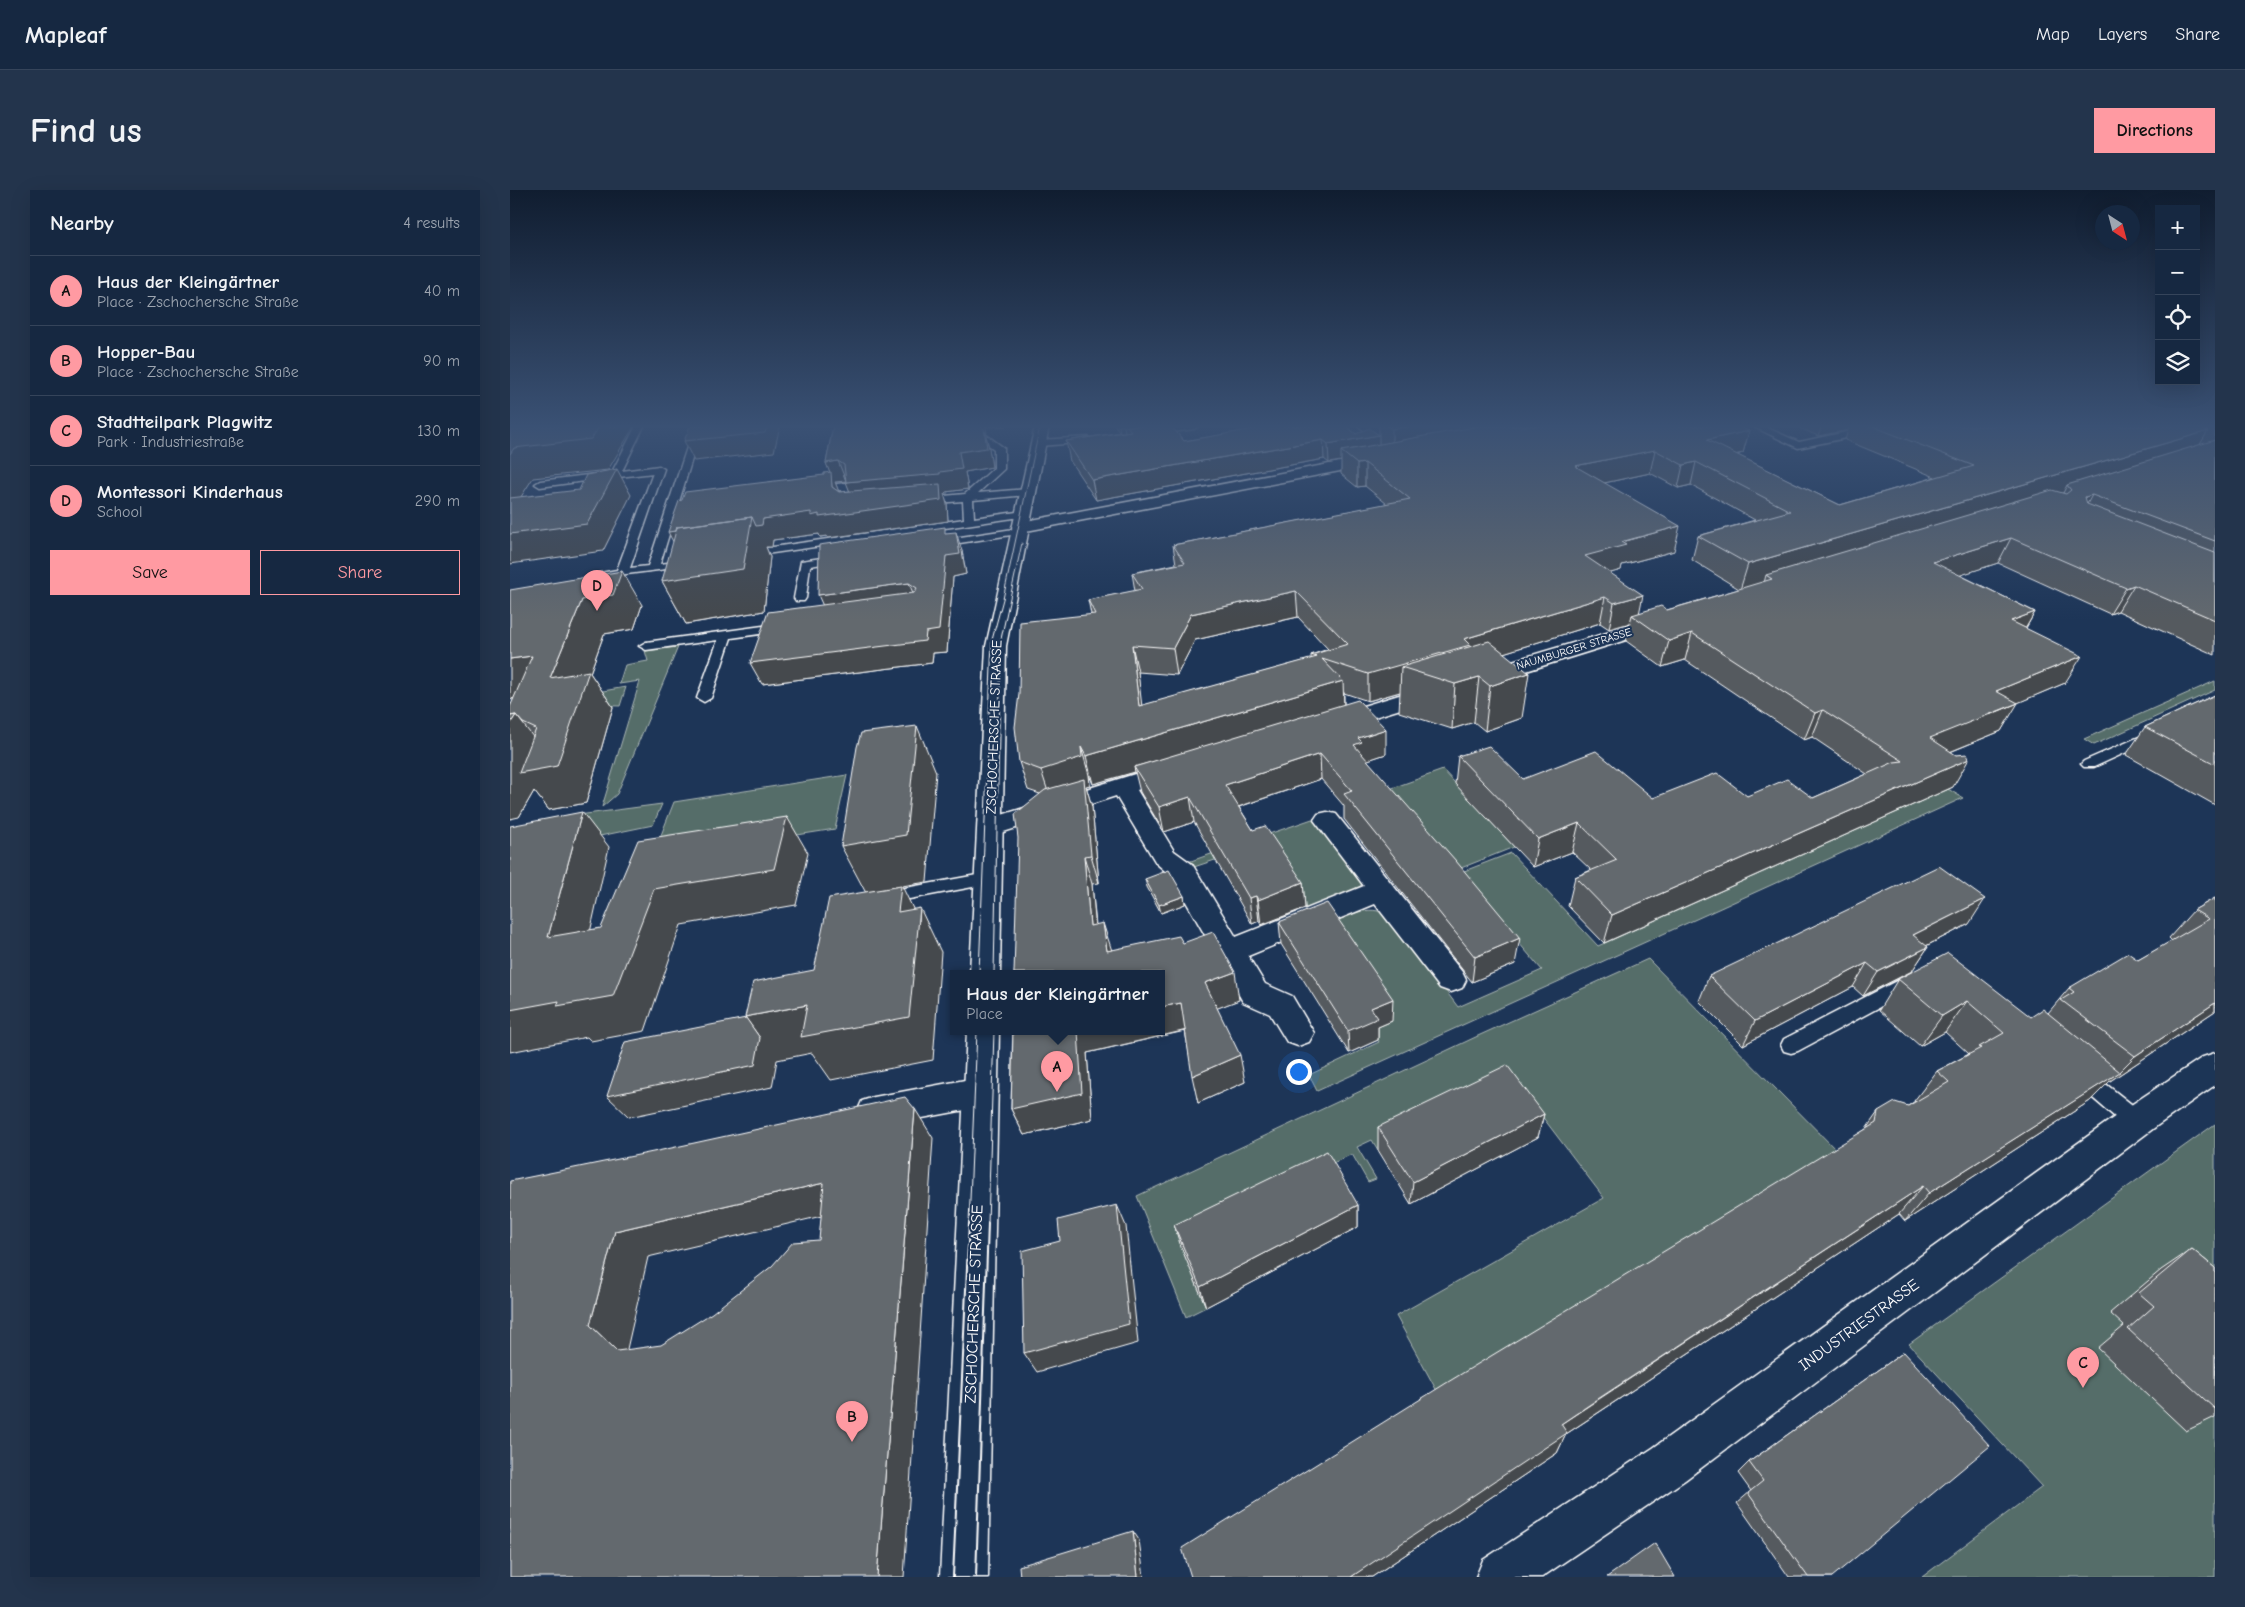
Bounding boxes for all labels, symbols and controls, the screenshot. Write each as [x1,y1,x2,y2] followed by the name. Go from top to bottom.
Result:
[25,21,106,49] text: Mapleaf
[2036,24,2070,45] text: Map
[2098,24,2147,45] text: Layers
[2175,24,2220,45] text: Share
[2094,108,2215,153] button: Directions
[30,110,142,151] text: Find us
[2095,205,2140,250] north arrow
[2155,205,2200,385] map controls
[2155,205,2200,250] button: +
[50,211,114,235] text: Nearby
[403,214,460,232] text: 4 results
[2155,250,2200,295] button: −
[97,271,279,293] text: Haus der Kleingärtner
[62,282,70,300] text: A
[424,282,460,300] text: 40 m
[97,293,299,311] text: Place · Zschochersche Straße
[2155,295,2200,340] button: locate
[2155,340,2200,385] button: layers
[97,341,195,363] text: Hopper-Bau
[61,352,71,370] text: B
[423,352,460,370] text: 90 m
[97,363,299,381] text: Place · Zschochersche Straße
[97,411,272,433] text: Stadtteilpark Plagwitz
[61,422,71,440] text: C
[417,422,460,440] text: 130 m
[97,433,244,451] text: Park · Industriestraße
[97,481,283,503] text: Montessori Kinderhaus
[61,492,71,510] text: D
[415,492,460,510] text: 290 m
[97,503,143,521] text: School
[50,550,250,595] button: Save
[260,550,460,595] button: Share
[581,570,613,611] pin: D
[1515,625,1633,673] street label: NAUMBURGER STRASSE
[982,640,1006,814] street label: ZSCHOCHERSCHE STRASSE
[950,970,1165,1035] popup
[966,983,1149,1005] text: Haus der Kleingärtner
[966,1005,1003,1023] text: Place
[1041,1051,1073,1092] pin: A
[1286,1059,1312,1085] your location
[962,1204,986,1404] street label: ZSCHOCHERSCHE STRASSE
[1796,1275,1923,1375] street label: INDUSTRIESTRASSE
[2067,1347,2099,1388] pin: C
[836,1401,868,1442] pin: B

